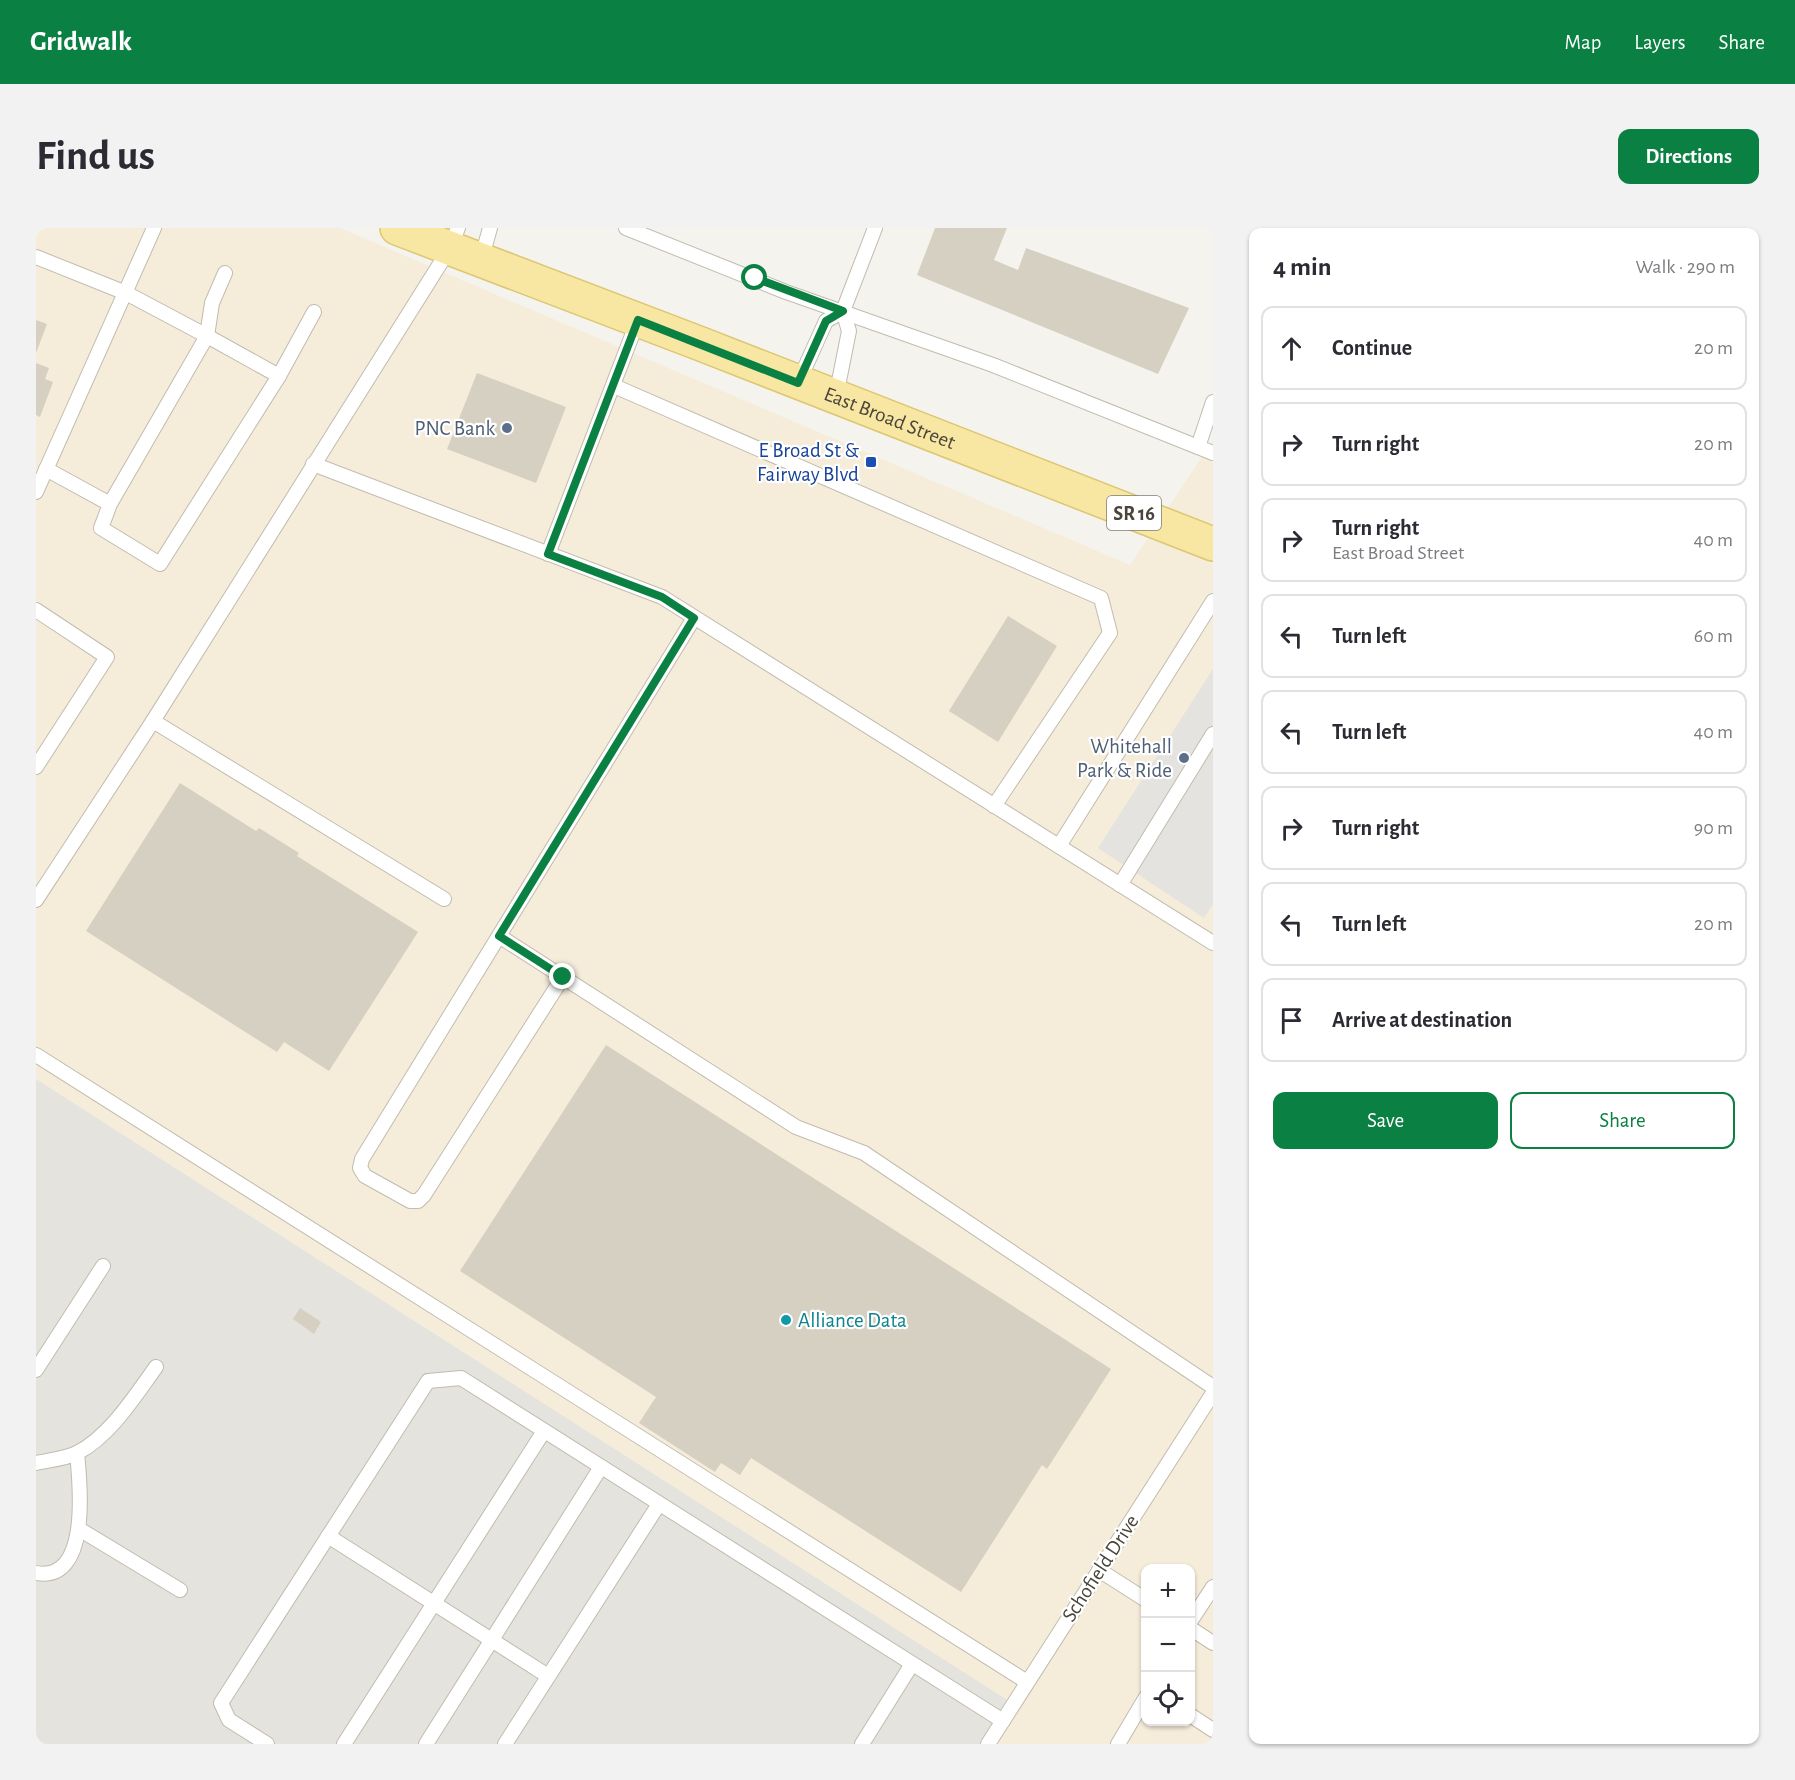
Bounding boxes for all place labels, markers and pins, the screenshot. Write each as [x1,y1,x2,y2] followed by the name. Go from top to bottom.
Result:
[415,418,495,439] place label: PNC Bank
[500,421,514,435] marker: PNC Bank
[757,440,859,485] place label: E Broad St & Fairway Blvd
[864,455,878,469] marker: E Broad St & Fairway Blvd
[1077,736,1172,781] place label: Whitehall Park & Ride
[1177,751,1191,765] marker: Whitehall Park & Ride
[798,1310,907,1331] place label: Alliance Data
[779,1313,793,1327] marker: Alliance Data

